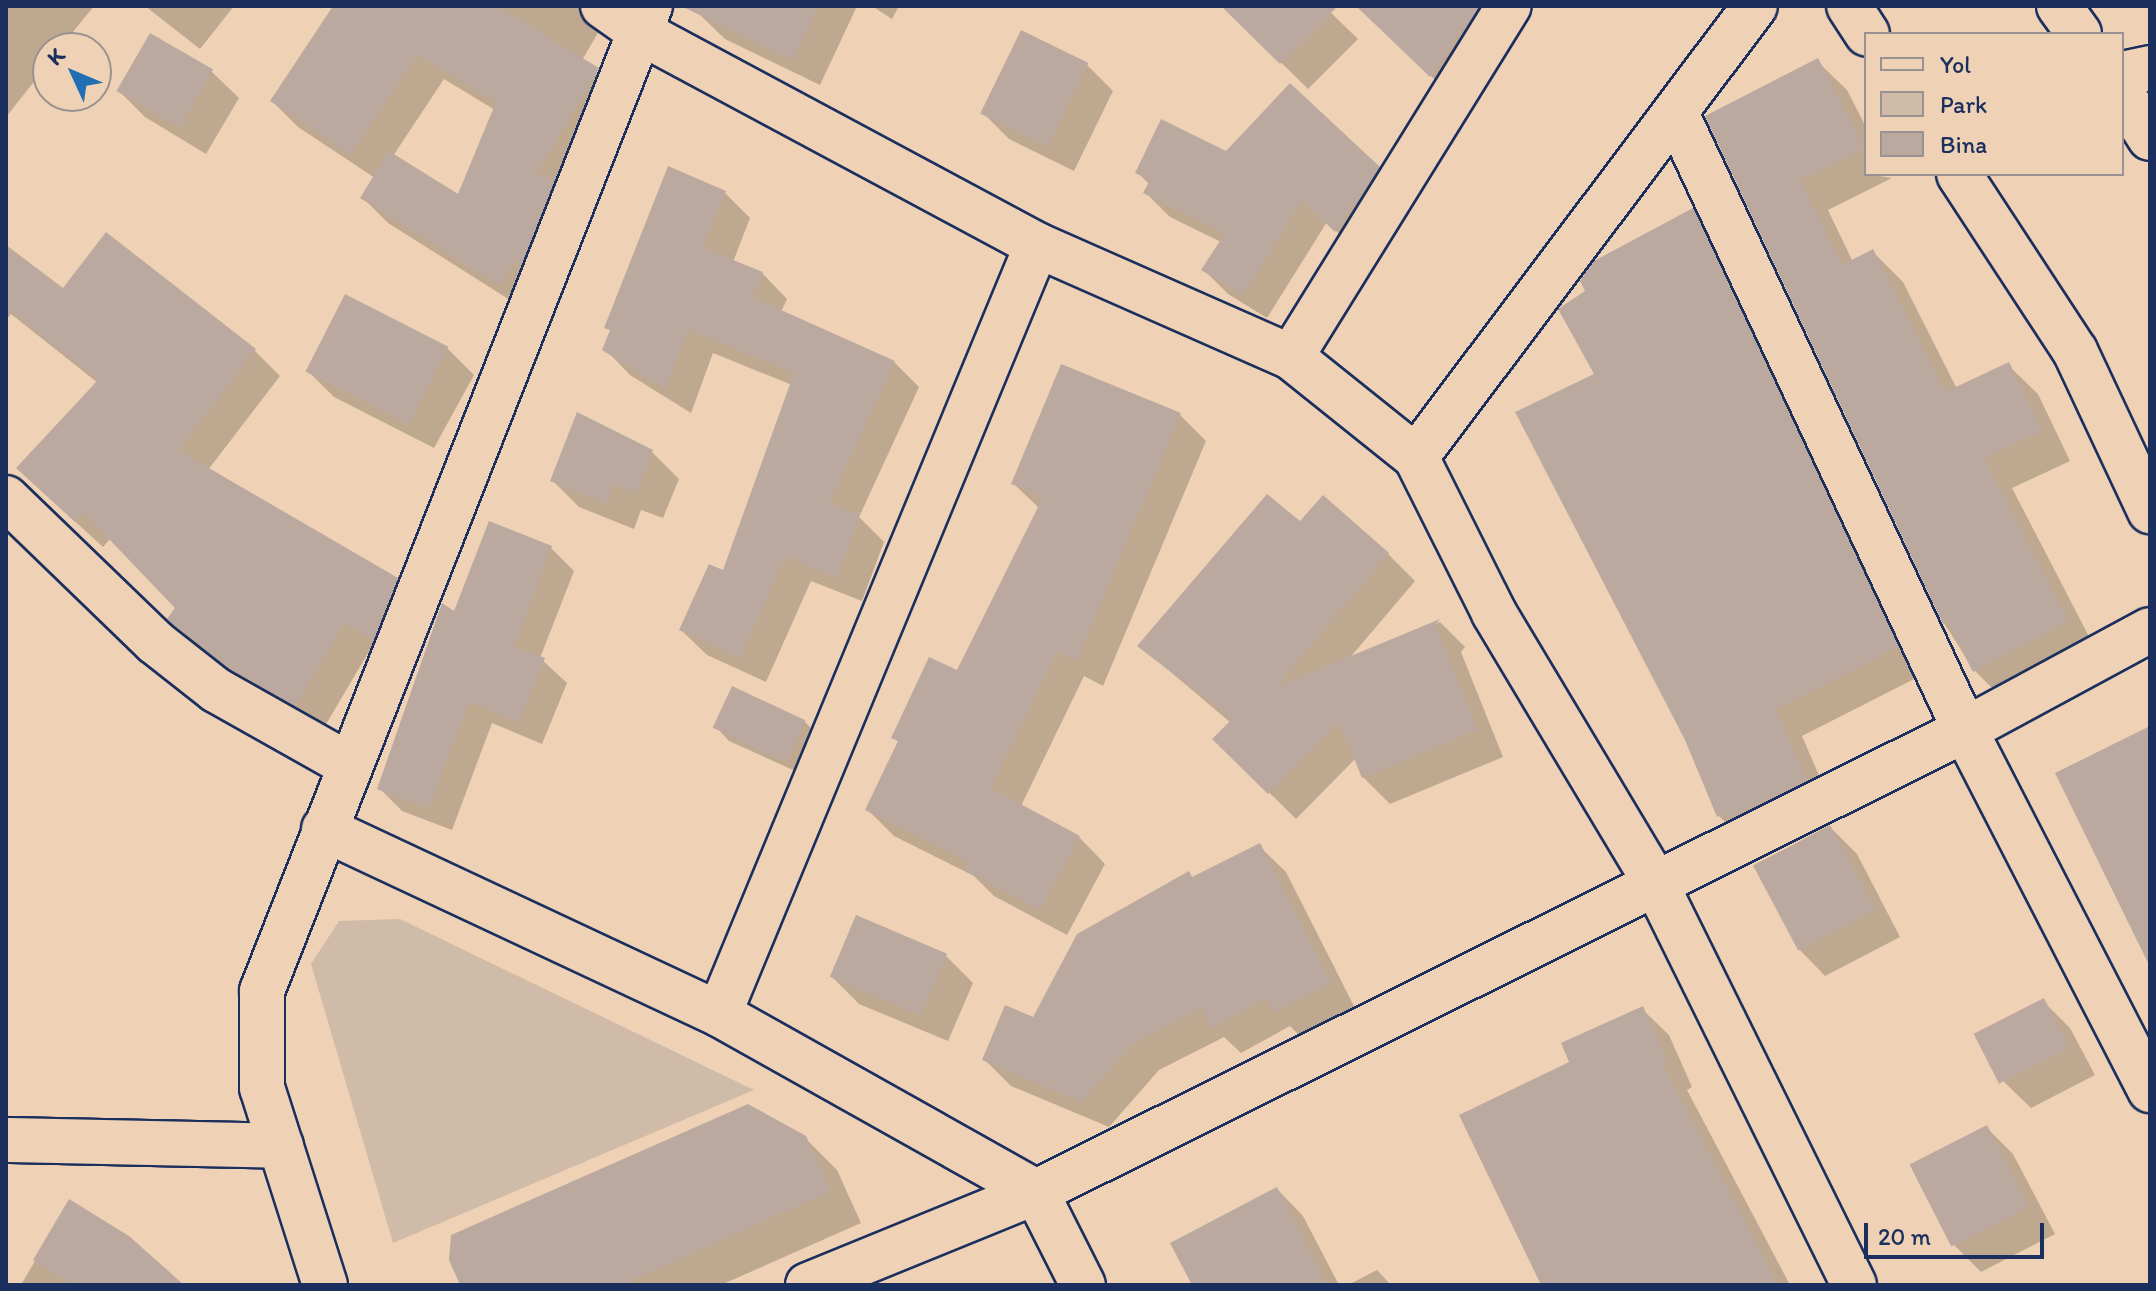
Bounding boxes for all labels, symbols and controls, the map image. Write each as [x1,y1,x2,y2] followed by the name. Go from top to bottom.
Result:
[32,32,112,112] north arrow
[1864,32,2124,176] legend
[41,42,70,71] text: K
[1940,50,1971,79] text: Yol
[1940,90,1987,119] text: Park
[1940,130,1987,159] text: Bina
[1868,1207,2048,1257] scale bar
[1878,1222,1931,1251] text: 20 m

